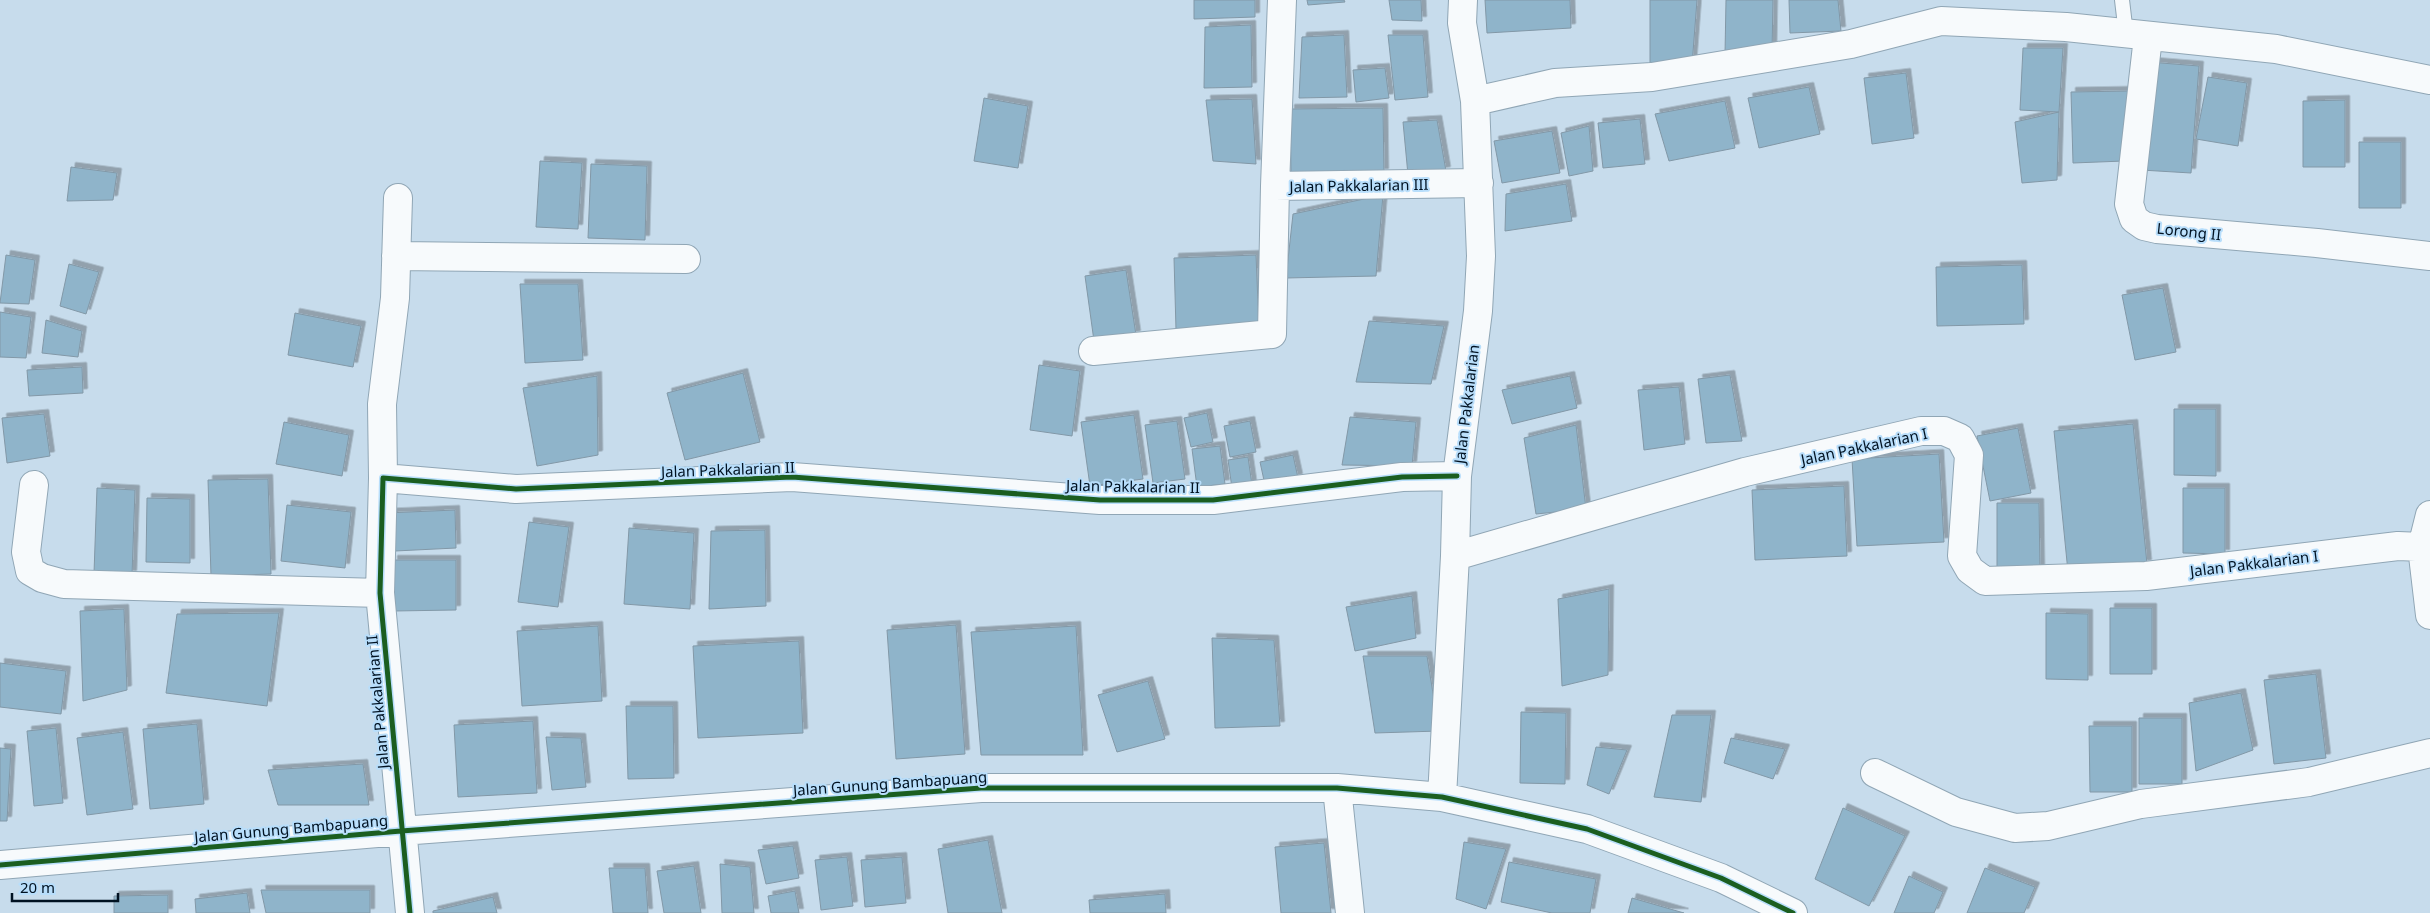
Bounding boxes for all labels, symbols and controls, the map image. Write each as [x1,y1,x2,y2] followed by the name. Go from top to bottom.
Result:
[1287,174,1429,196] street label: Jalan Pakkalarian III
[2156,218,2222,244] street label: Lorong II
[1449,343,1483,467] street label: Jalan Pakkalarian
[1797,423,1929,470] street label: Jalan Pakkalarian I
[659,457,795,481] street label: Jalan Pakkalarian II
[1064,475,1200,497] street label: Jalan Pakkalarian II
[2187,545,2319,581] street label: Jalan Pakkalarian I
[361,634,393,772] street label: Jalan Pakkalarian II
[790,766,988,800] street label: Jalan Gunung Bambapuang
[191,810,389,847] street label: Jalan Gunung Bambapuang
[12,870,119,902] scale bar
[20,877,55,897] text: 20 m

